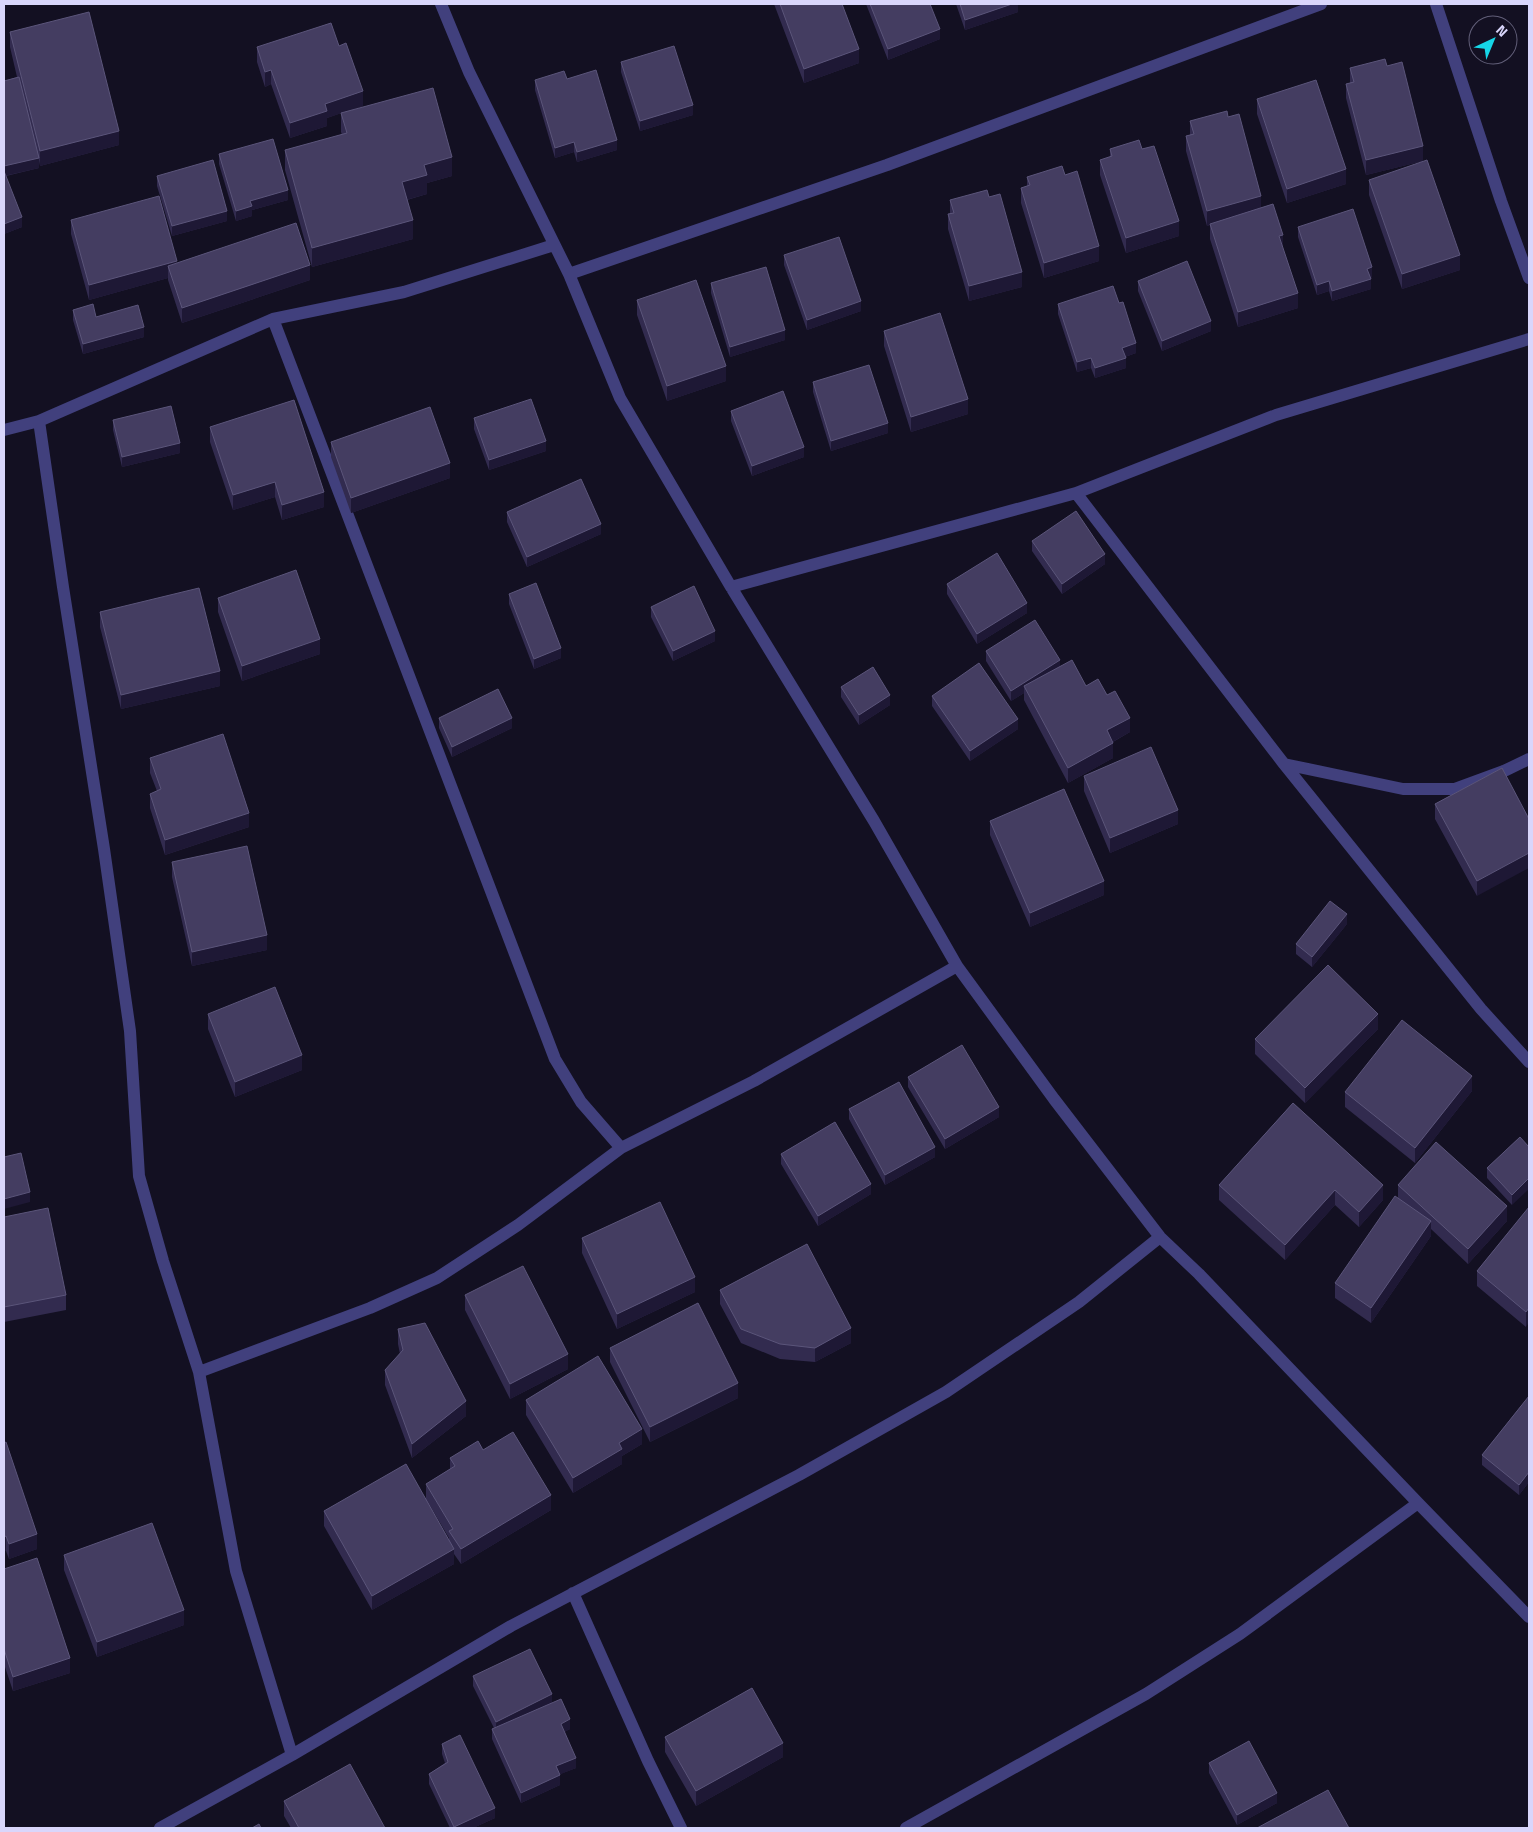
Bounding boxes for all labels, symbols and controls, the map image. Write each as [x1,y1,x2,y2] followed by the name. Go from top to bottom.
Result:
[1468,15,1518,65] north arrow
[1492,19,1513,41] text: N

